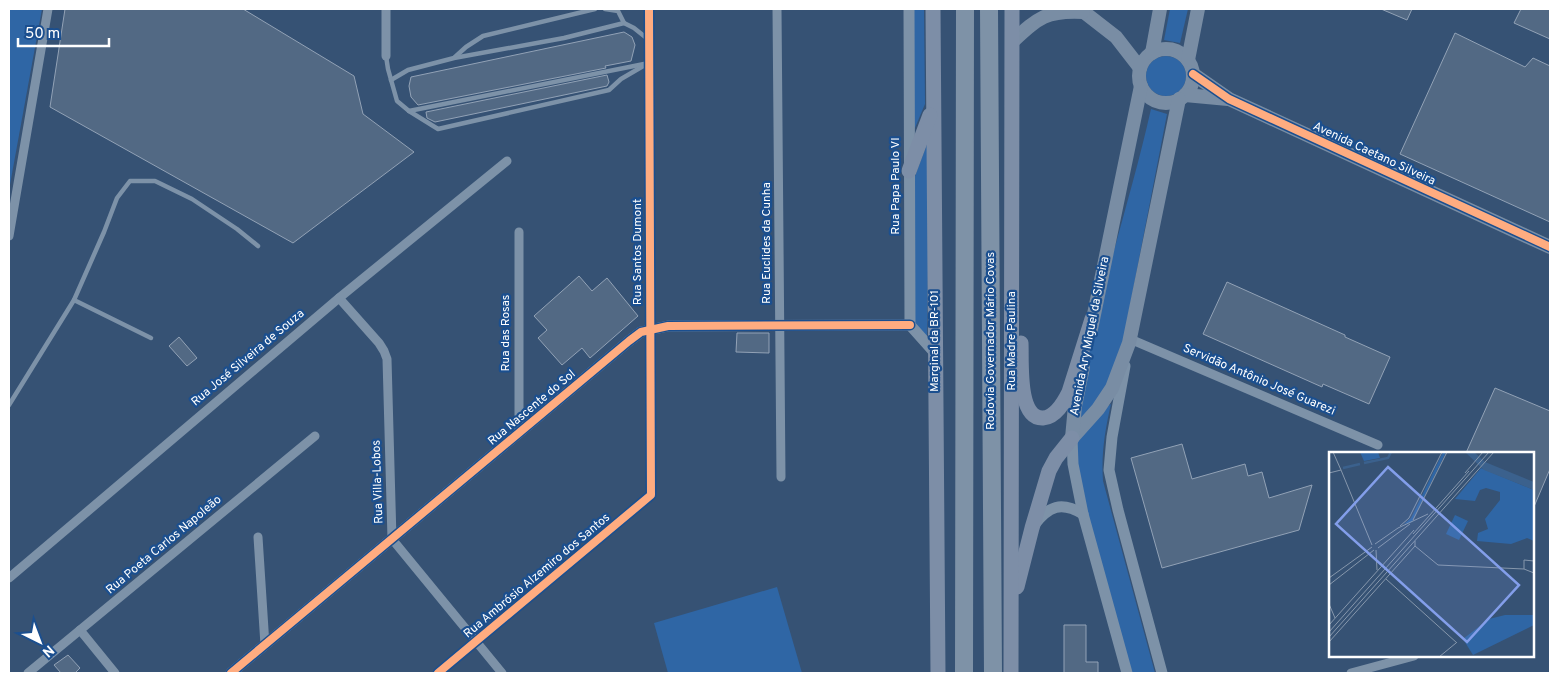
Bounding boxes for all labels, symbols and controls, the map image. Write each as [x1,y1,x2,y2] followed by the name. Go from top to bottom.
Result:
[18,15,109,47] scale bar
[25,25,60,44] text: 50 m
[1310,119,1438,189] street label: Avenida Caetano Silveira
[888,137,904,235] street label: Rua Papa Paulo VI
[759,182,775,304] street label: Rua Euclides da Cunha
[630,199,646,305] street label: Rua Santos Dumont
[983,252,999,430] street label: Rodovia Governador Mário Covas
[1067,255,1113,417] street label: Avenida Ary Miguel da Silveira
[927,290,943,392] street label: Marginal da BR-101
[1004,291,1020,391] street label: Rua Madre Paulina
[498,295,514,371] street label: Rua das Rosas
[188,306,308,410] street label: Rua José Silveira de Souza
[1180,341,1338,419] street label: Servidão Antônio José Guarezi
[485,367,579,449] street label: Rua Nascente do Sol
[369,440,387,524] street label: Rua Villa-Lobos
[1329,452,1534,657] inset map
[103,492,225,598] street label: Rua Poeta Carlos Napoleão
[460,510,614,642] street label: Rua Ambrósio Alzemiro dos Santos
[15,617,65,667] north arrow
[38,641,57,660] text: N

